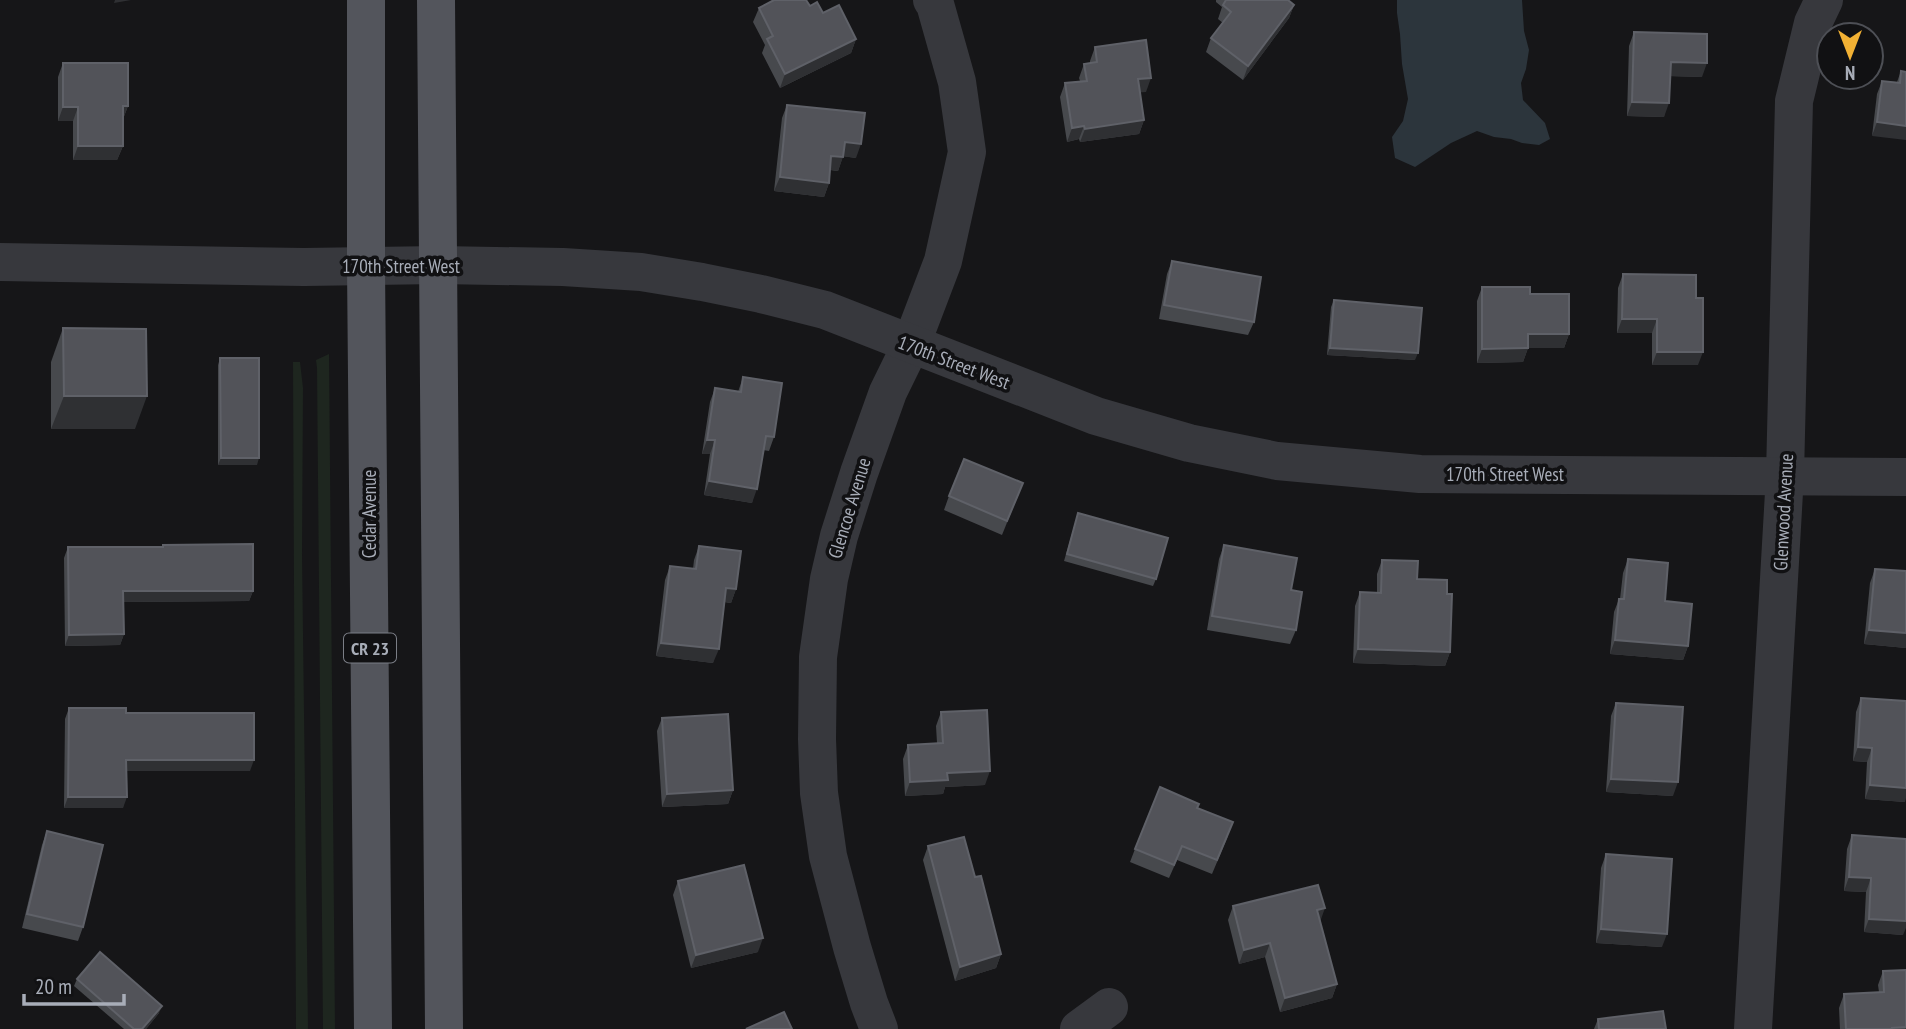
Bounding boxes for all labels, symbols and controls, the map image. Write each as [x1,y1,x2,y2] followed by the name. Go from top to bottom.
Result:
[1815,21,1885,91] north arrow
[1845,61,1855,85] text: N
[342,254,461,278] street label: 170th Street West
[895,330,1014,395] street label: 170th Street West
[1768,453,1798,571] street label: Glenwood Avenue
[822,455,876,561] street label: Glencoe Avenue
[1446,462,1565,486] street label: 170th Street West
[357,470,381,558] street label: Cedar Avenue
[344,634,396,662] road number: CR 23
[24,962,124,1006] scale bar
[35,973,72,1000] text: 20 m

